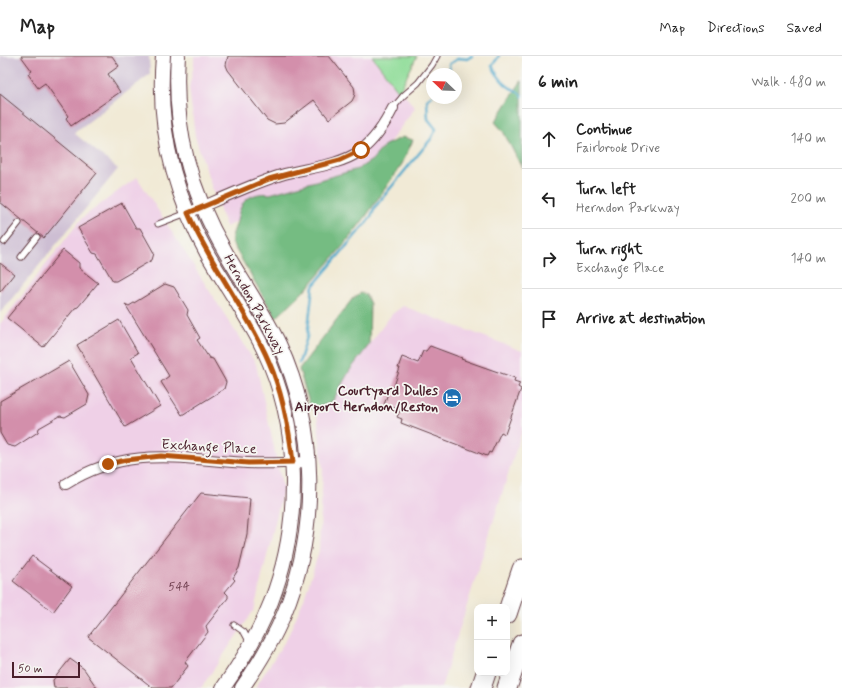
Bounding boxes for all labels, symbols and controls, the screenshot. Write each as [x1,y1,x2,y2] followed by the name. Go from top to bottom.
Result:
[20,15,55,40] text: Map
[659,19,685,37] text: Map
[707,19,765,37] text: Directions
[787,19,822,37] text: Saved
[426,68,462,104] north arrow
[538,71,578,93] text: 6 min
[752,74,826,91] text: Walk · 480 m
[576,120,632,140] text: Continue
[538,128,560,150] icon: ahead
[791,130,826,147] text: 140 m
[576,140,660,157] text: Fairbrook Drive
[352,141,370,159] route start
[576,180,636,200] text: Turn left
[538,188,560,210] icon: left
[791,190,826,207] text: 200 m
[576,200,680,217] text: Herndon Parkway
[576,240,643,260] text: Turn right
[538,248,560,270] icon: right
[791,250,826,267] text: 140 m
[219,251,289,358] street label: Herndon Parkway
[576,260,664,277] text: Exchange Place
[538,308,560,330] icon: arrive
[576,309,705,329] text: Arrive at destination
[295,382,439,416] place label: Courtyard Dulles Airport Herndon/Reston
[441,387,463,409] hotel icon: Courtyard Dulles Airport Herndon/Reston
[161,436,257,460] street label: Exchange Place
[99,455,117,473] route end
[168,579,190,595] house number: 544
[474,604,510,676] map controls
[474,604,510,640] button: +
[474,640,510,676] button: −
[12,660,80,679] scale bar
[18,662,43,676] text: 50 m

